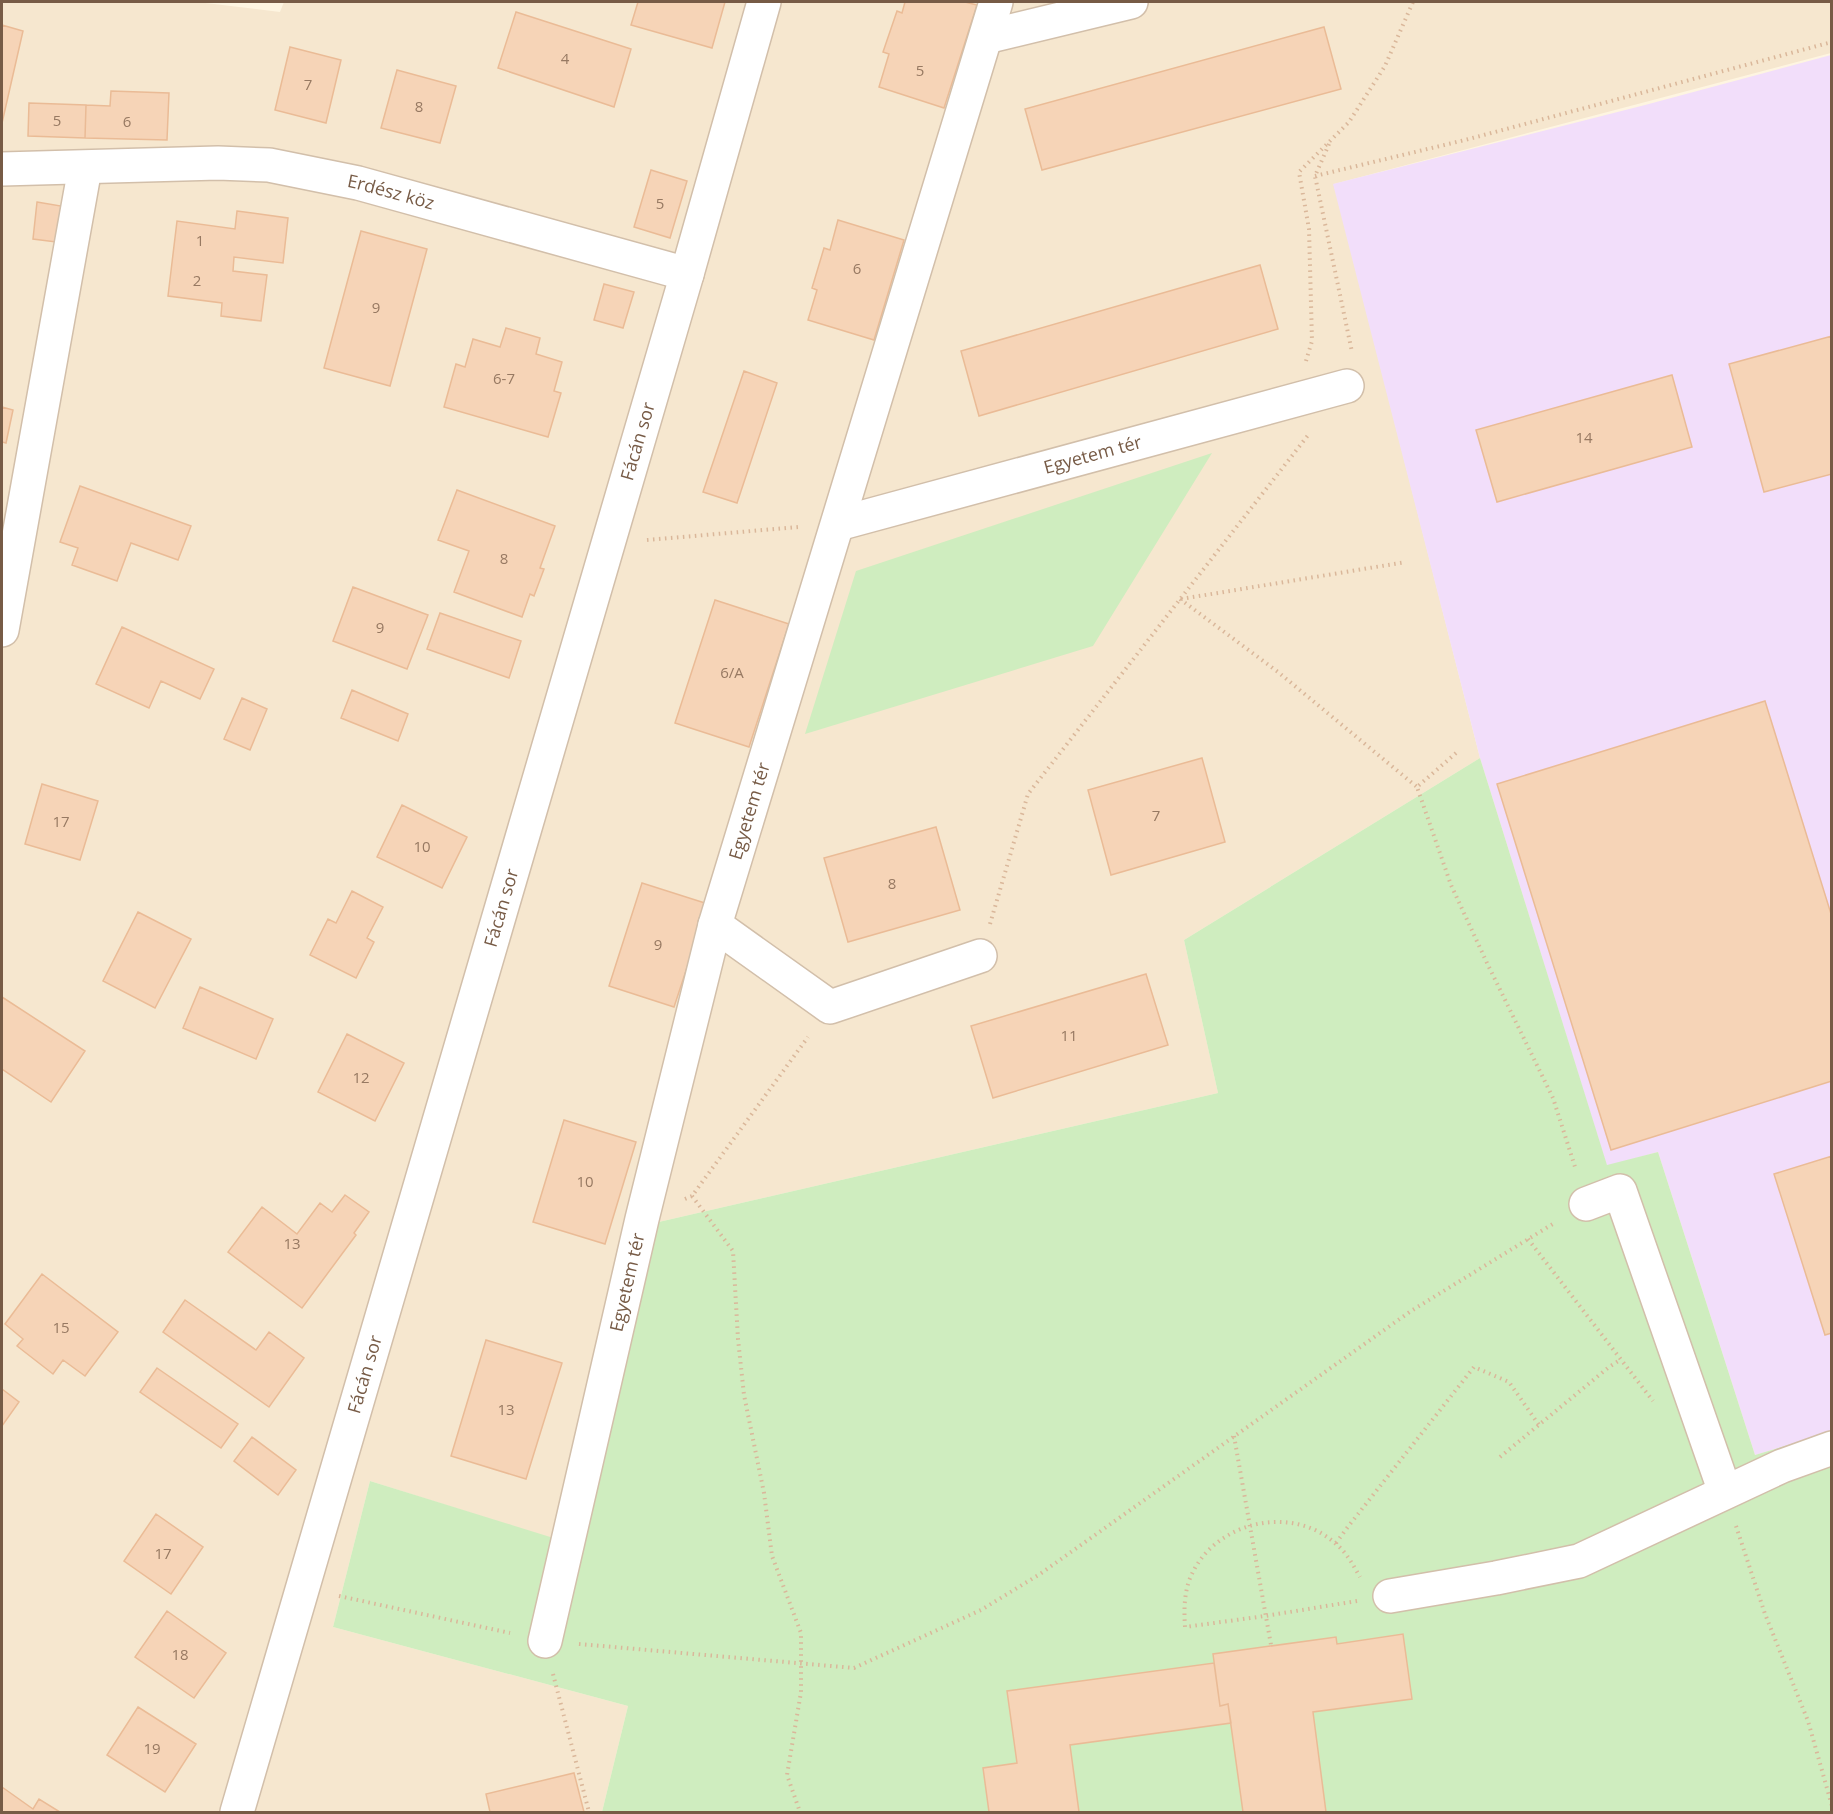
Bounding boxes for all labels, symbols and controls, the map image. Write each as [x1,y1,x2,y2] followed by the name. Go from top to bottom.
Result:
[561,48,570,68] house number: 4
[916,60,924,80] house number: 5
[304,74,312,94] house number: 7
[415,96,423,116] house number: 8
[53,110,61,130] house number: 5
[123,111,131,131] house number: 6
[346,168,437,215] street label: Erdész köz
[656,193,664,213] house number: 5
[196,230,204,250] house number: 1
[853,258,861,278] house number: 6
[193,270,201,290] house number: 2
[372,297,380,317] house number: 9
[493,368,515,388] house number: 6-7
[614,399,660,483] street label: Fácán sor
[1575,427,1593,447] house number: 14
[1041,429,1145,479] street label: Egyetem tér
[500,548,508,568] house number: 8
[376,617,384,637] house number: 9
[720,662,744,682] house number: 6/A
[723,759,775,862] street label: Egyetem tér
[1152,805,1160,825] house number: 7
[52,811,70,831] house number: 17
[413,836,431,856] house number: 10
[478,865,524,950] street label: Fácán sor
[888,873,896,893] house number: 8
[654,934,662,954] house number: 9
[1060,1025,1078,1045] house number: 11
[352,1067,370,1087] house number: 12
[576,1171,594,1191] house number: 10
[603,1230,650,1334] street label: Egyetem tér
[283,1233,301,1253] house number: 13
[52,1317,70,1337] house number: 15
[341,1331,387,1416] street label: Fácán sor
[497,1399,515,1419] house number: 13
[154,1543,172,1563] house number: 17
[171,1644,189,1664] house number: 18
[143,1738,161,1758] house number: 19

